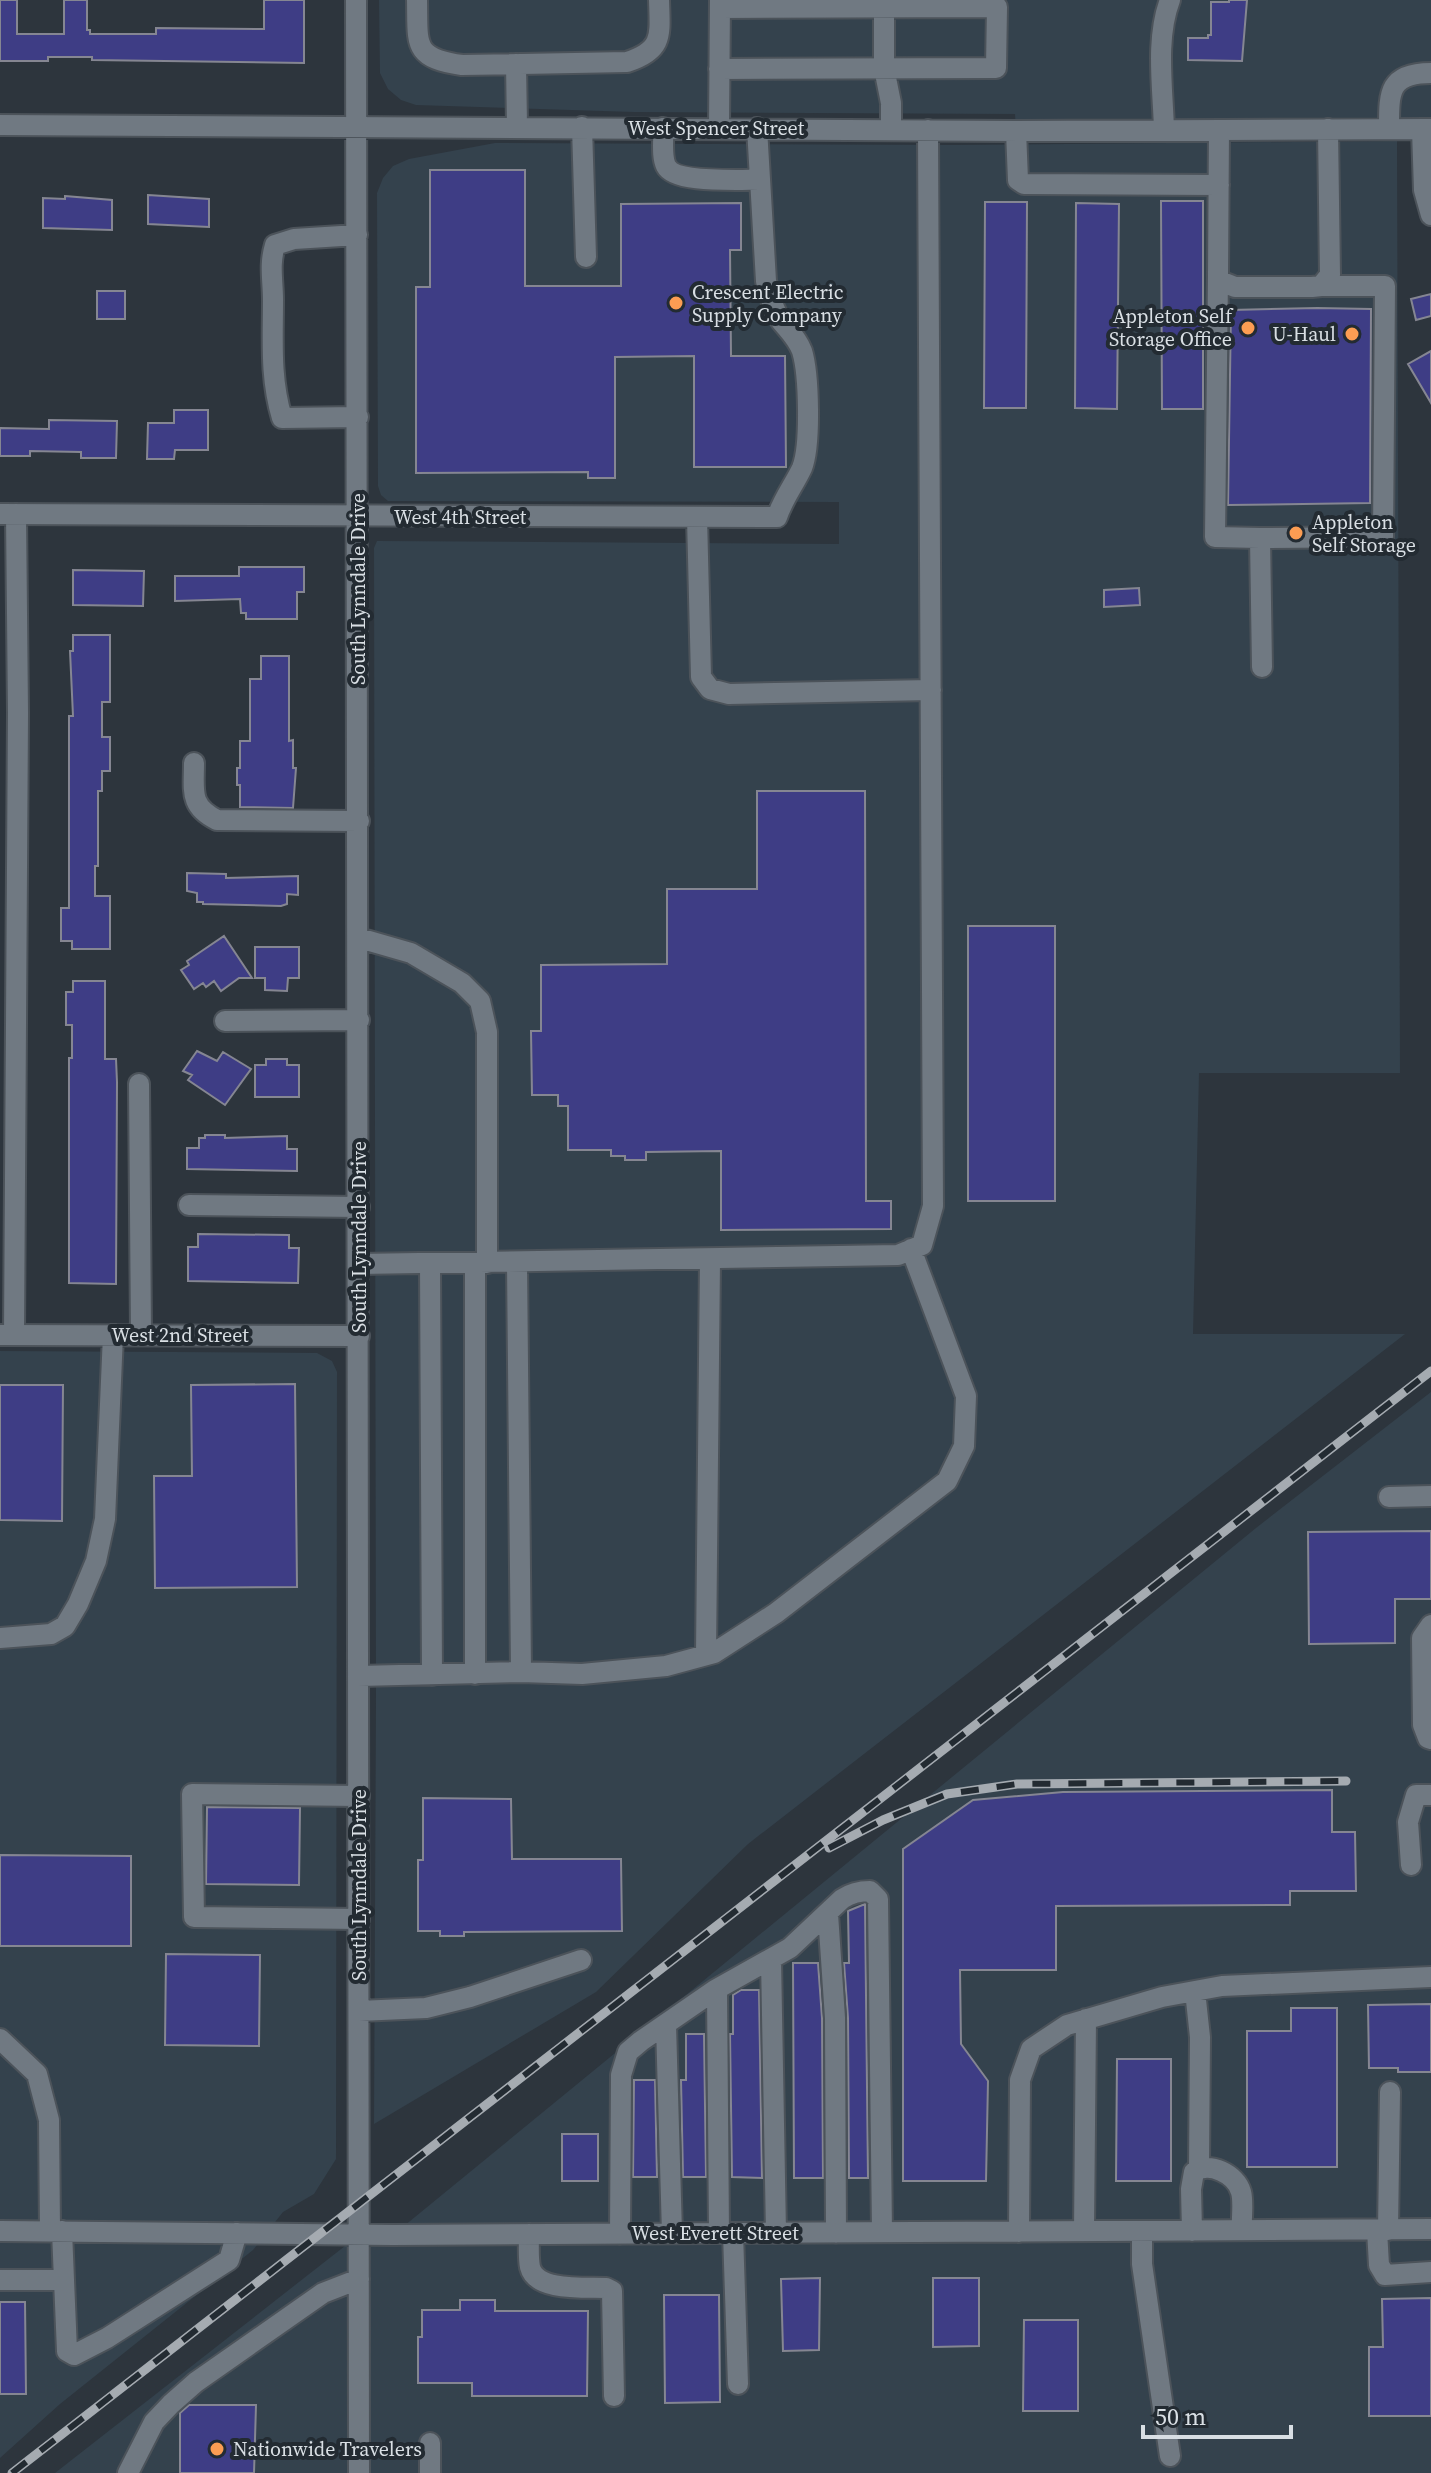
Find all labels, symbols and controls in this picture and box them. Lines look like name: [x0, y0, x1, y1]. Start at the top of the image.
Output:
street label: West Spencer Street: [628, 114, 805, 142]
place label: Crescent Electric Supply Company: [692, 278, 844, 329]
marker: Crescent Electric Supply Company: [667, 294, 685, 312]
place label: Appleton Self Storage Office: [1109, 302, 1234, 353]
marker: Appleton Self Storage Office: [1239, 319, 1257, 337]
place label: U-Haul: [1272, 320, 1336, 348]
marker: U-Haul: [1343, 325, 1361, 343]
street label: South Lynndale Drive: [344, 493, 372, 685]
street label: West 4th Street: [394, 503, 527, 531]
place label: Appleton Self Storage: [1312, 508, 1416, 559]
marker: Appleton Self Storage: [1287, 524, 1305, 542]
street label: South Lynndale Drive: [345, 1141, 373, 1333]
street label: West 2nd Street: [111, 1321, 249, 1349]
street label: South Lynndale Drive: [345, 1789, 373, 1981]
street label: West Everett Street: [631, 2219, 799, 2247]
scale bar: [1143, 2389, 1291, 2439]
text: 50 m: [1155, 2400, 1206, 2433]
place label: Nationwide Travelers: [233, 2435, 422, 2463]
marker: Nationwide Travelers: [208, 2440, 226, 2458]

